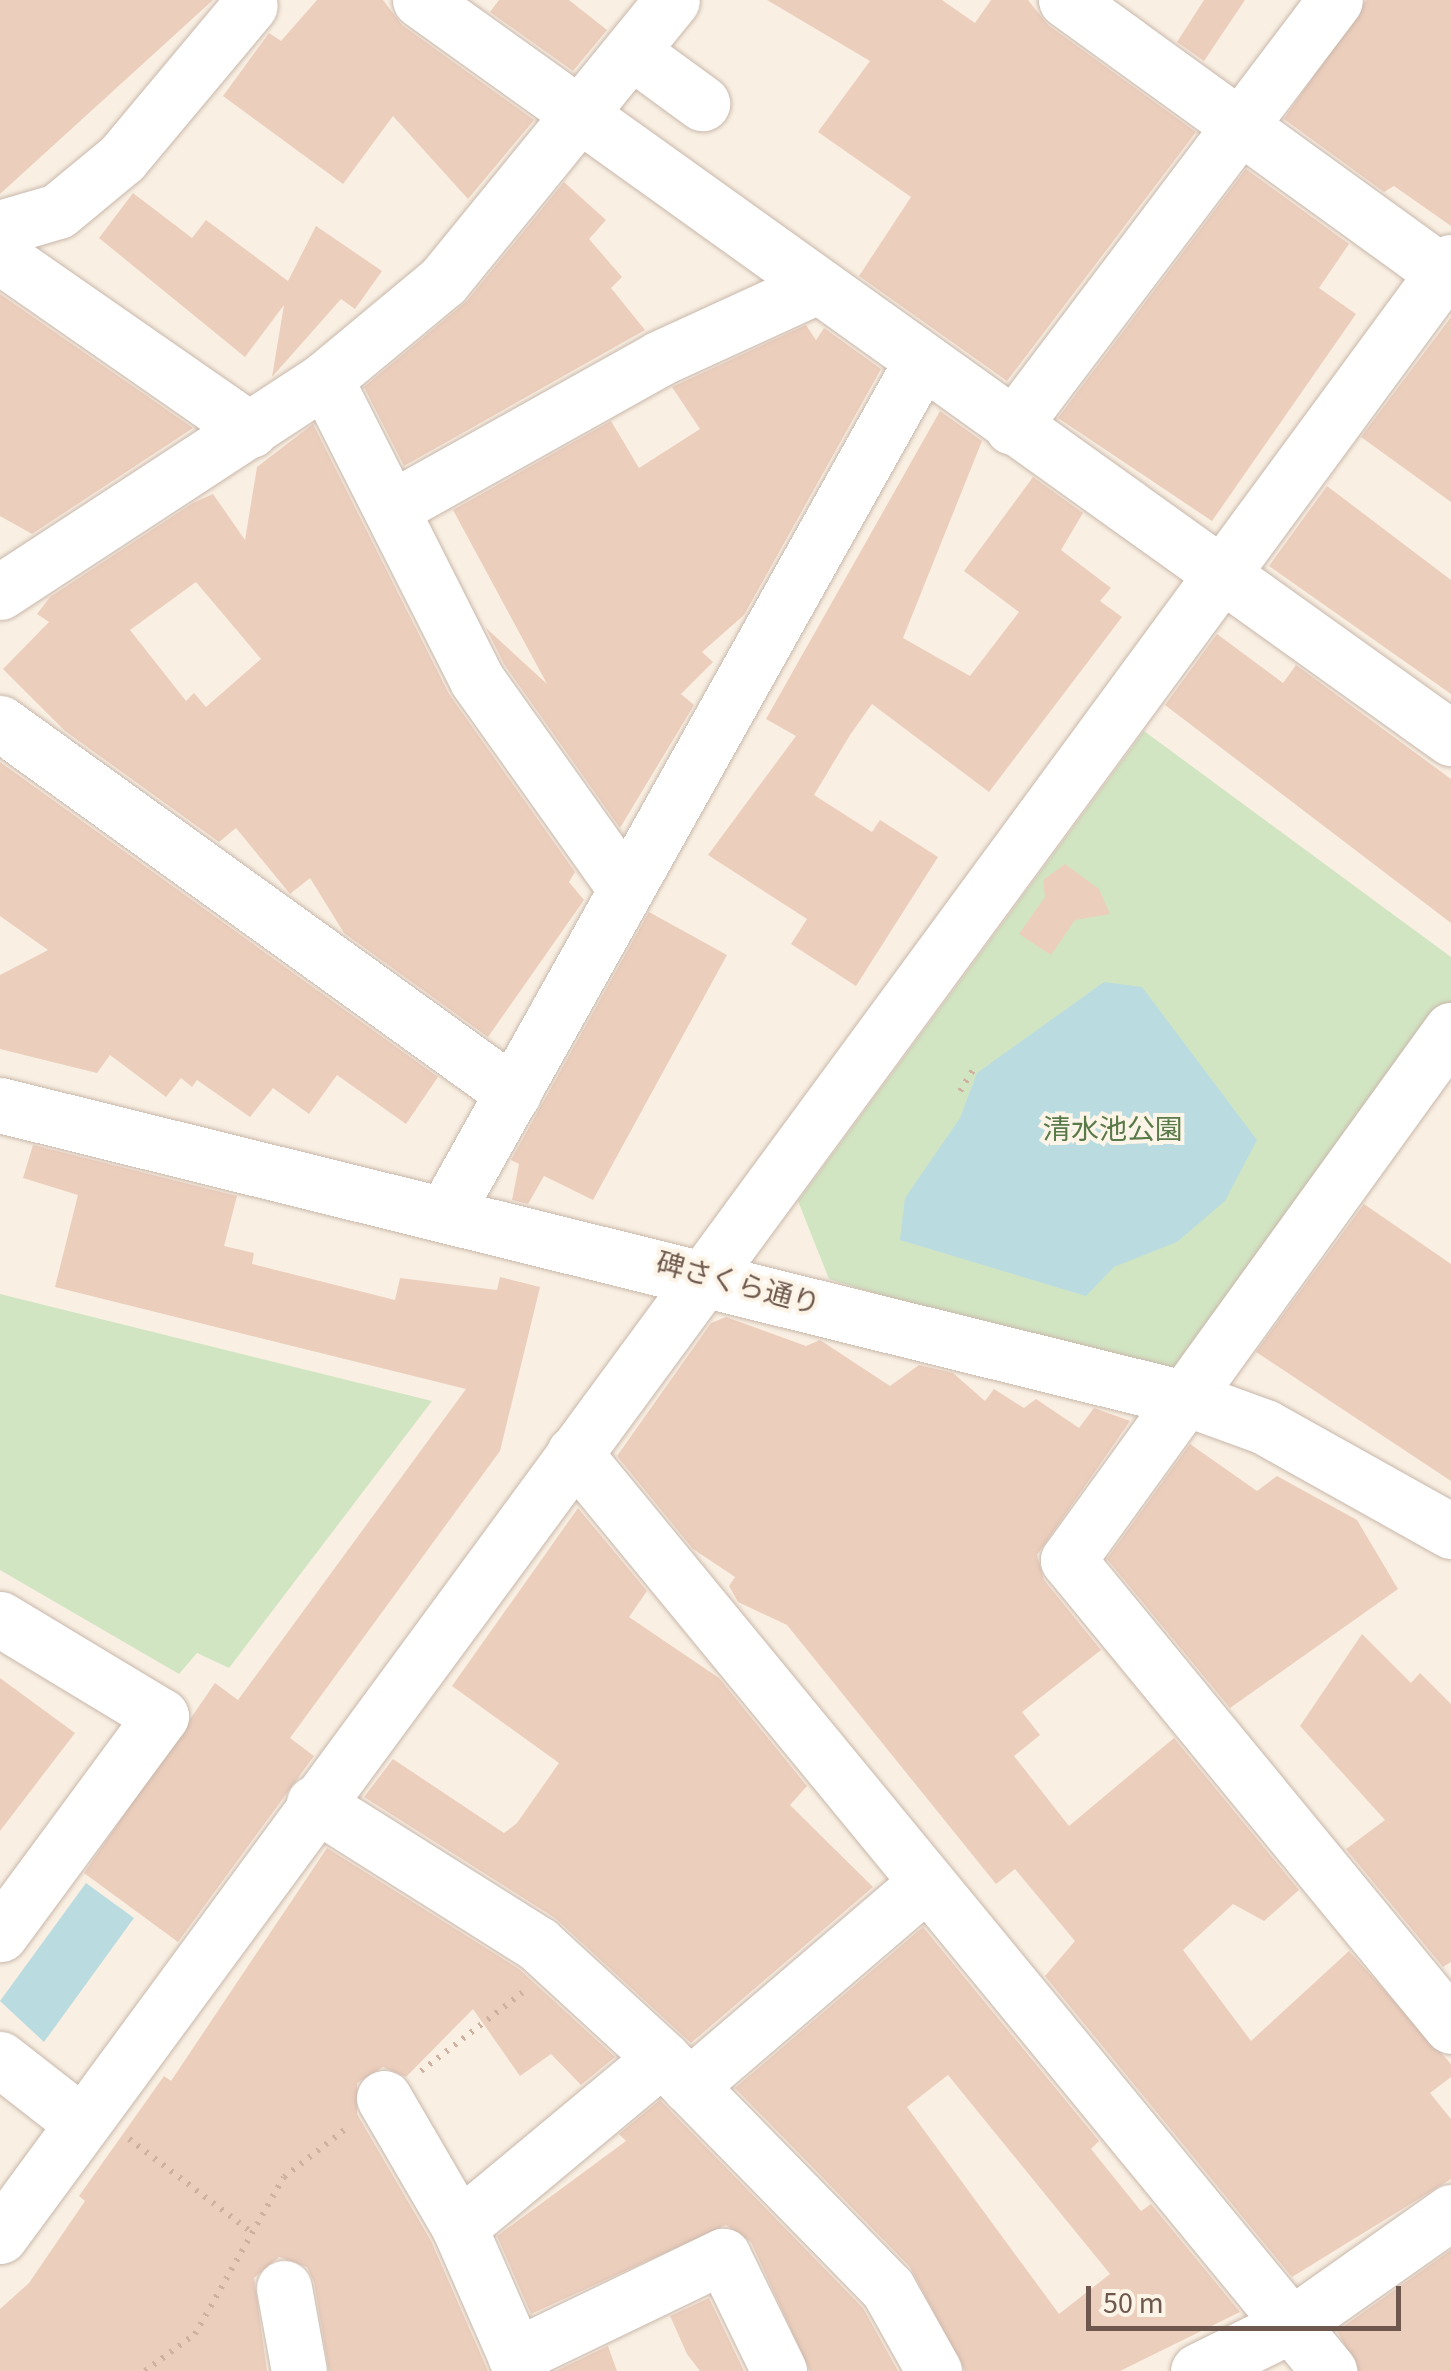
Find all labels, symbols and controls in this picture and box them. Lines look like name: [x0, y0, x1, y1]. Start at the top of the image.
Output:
park label: 清水池公園: [1043, 1113, 1183, 1147]
street label: 碑さくら通り: [653, 1246, 823, 1322]
scale bar: [1091, 2266, 1406, 2328]
text: 50 m: [1103, 2282, 1164, 2325]

